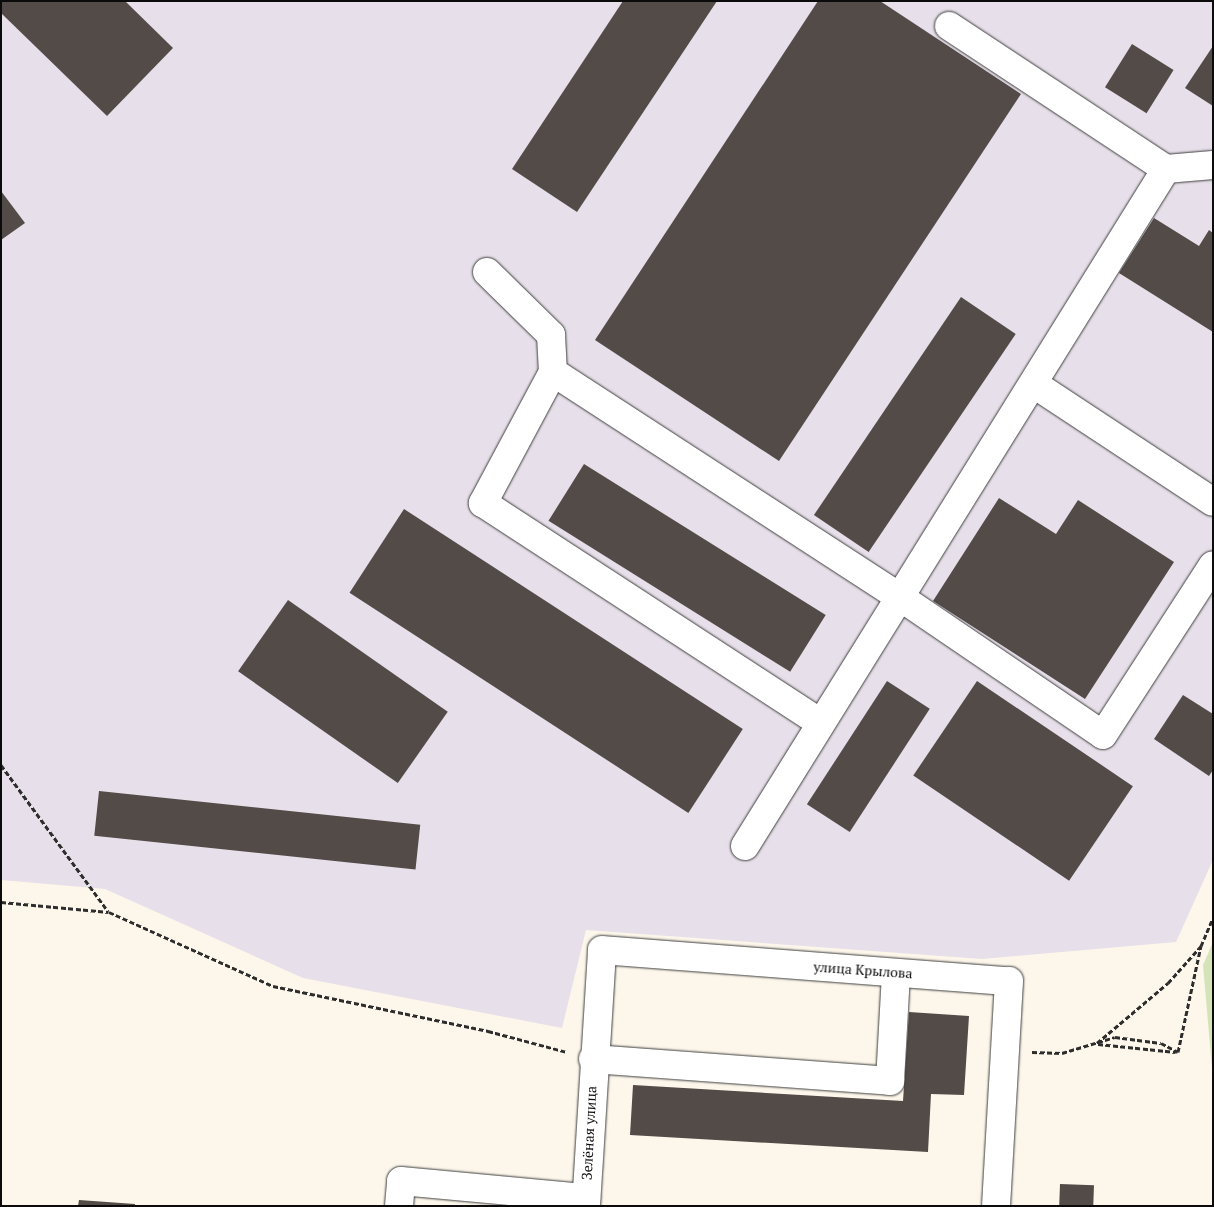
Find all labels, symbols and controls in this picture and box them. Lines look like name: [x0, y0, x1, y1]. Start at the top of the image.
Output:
street label: улица Крылова: [813, 958, 913, 982]
street label: Зелёная улица: [578, 1086, 600, 1180]

